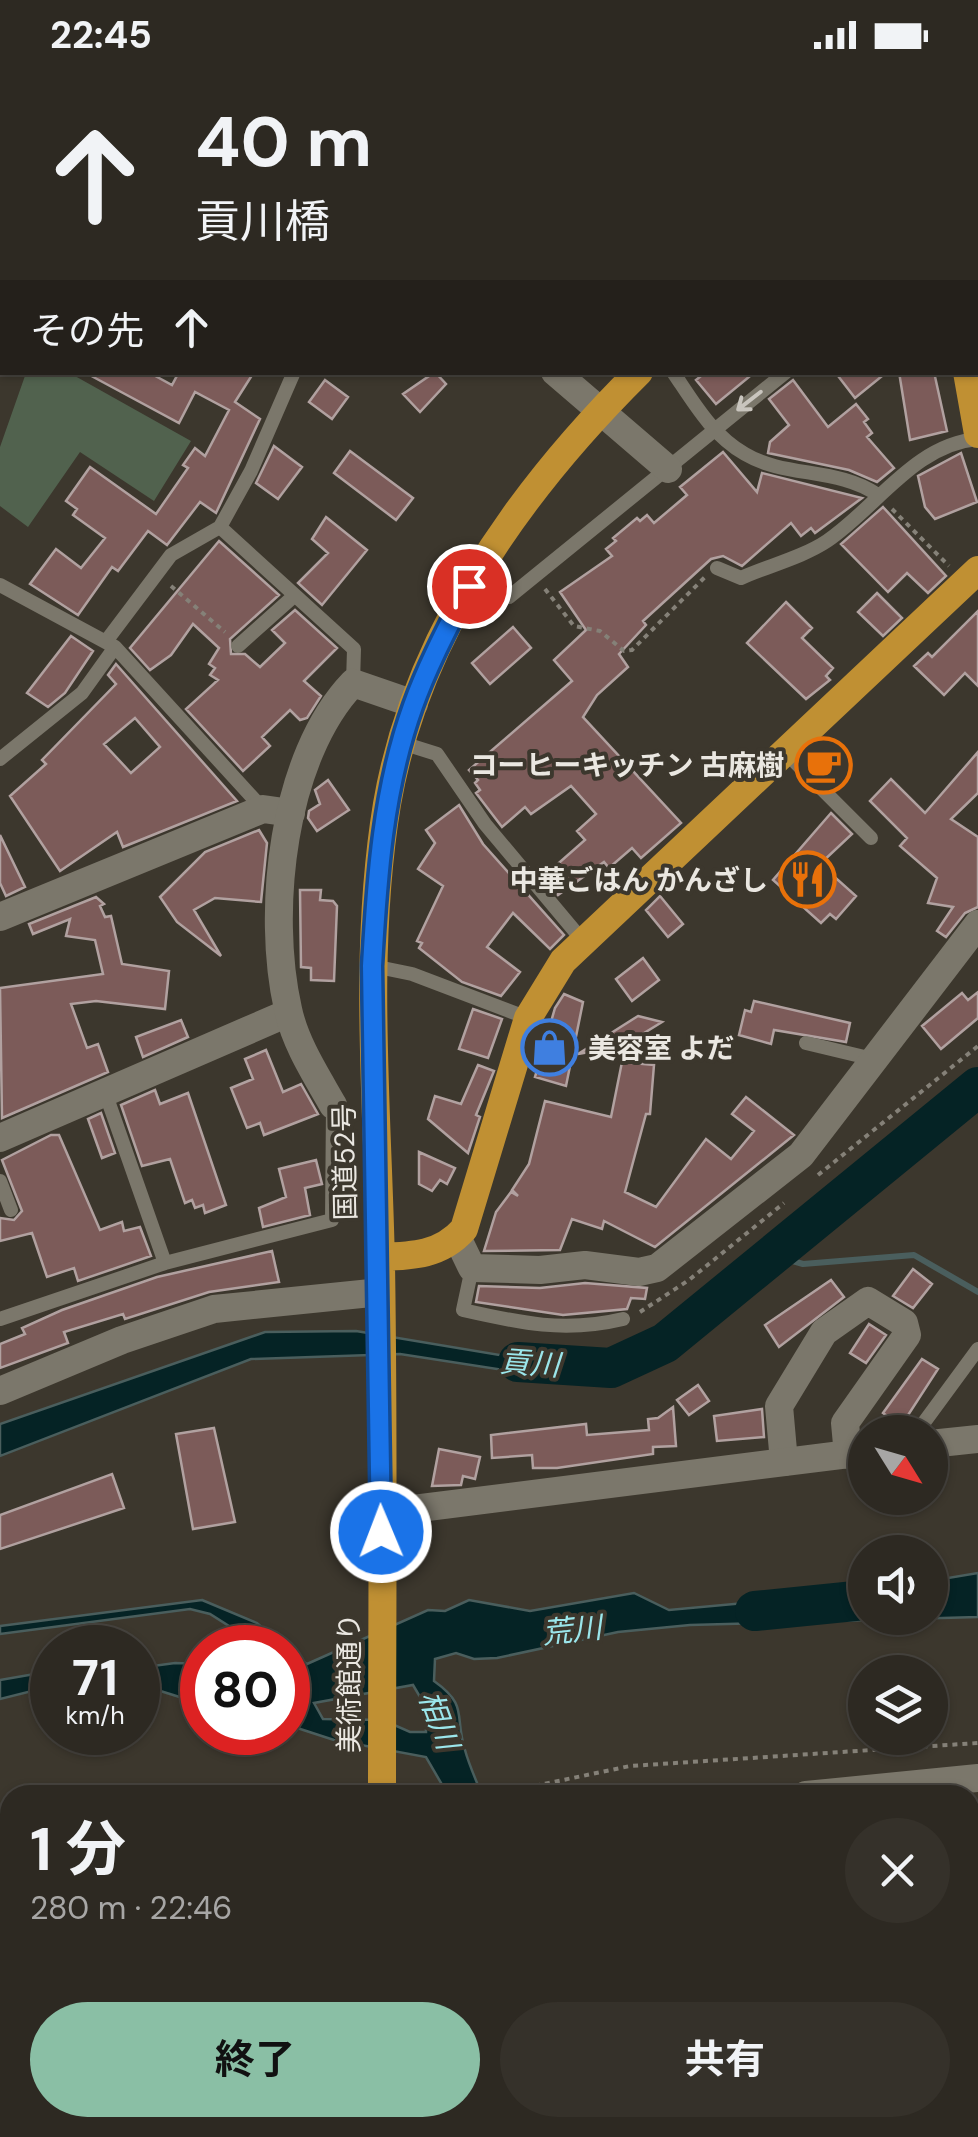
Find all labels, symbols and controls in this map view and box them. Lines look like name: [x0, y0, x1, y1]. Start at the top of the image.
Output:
text: 22:45: [50, 10, 152, 60]
text: 40 m: [195, 97, 372, 188]
icon: ahead: [30, 110, 160, 240]
text: 貢川橋: [195, 192, 330, 251]
icon: ahead: [164, 300, 219, 355]
text: その先: [30, 306, 144, 356]
one-way arrow: [737, 390, 763, 412]
pin: [427, 544, 512, 629]
icon: arrive: [442, 559, 497, 614]
cafe icon: コーヒーキッチン 古麻樹: [793, 735, 853, 795]
place label: コーヒーキッチン 古麻樹: [469, 747, 784, 784]
restaurant icon: 中華ごはん かんざし: [777, 850, 837, 910]
place label: 中華ごはん かんざし: [509, 862, 768, 899]
shop icon: 美容室 よだ: [519, 1018, 579, 1078]
place label: 美容室 よだ: [588, 1030, 735, 1067]
street label: 国道52号: [325, 1103, 365, 1221]
water label: 貢川: [499, 1341, 564, 1385]
north arrow: [848, 1415, 948, 1515]
map controls: [848, 1415, 948, 1755]
position arrow: [329, 1480, 433, 1584]
button: sound: [848, 1535, 948, 1635]
water label: 荒川: [540, 1607, 607, 1653]
street label: 美術館通り: [331, 1613, 368, 1753]
speed limit sign: 80: [180, 1625, 310, 1755]
text: 71: [72, 1645, 118, 1711]
button: layers: [848, 1655, 948, 1755]
water label: 相川: [410, 1685, 469, 1758]
text: km/h: [65, 1699, 125, 1732]
text: 1 分: [30, 1810, 126, 1889]
button: close: [845, 1818, 950, 1923]
text: 280 m · 22:46: [30, 1887, 232, 1929]
button: 終了: [30, 2002, 480, 2117]
button: 共有: [500, 2002, 950, 2117]

